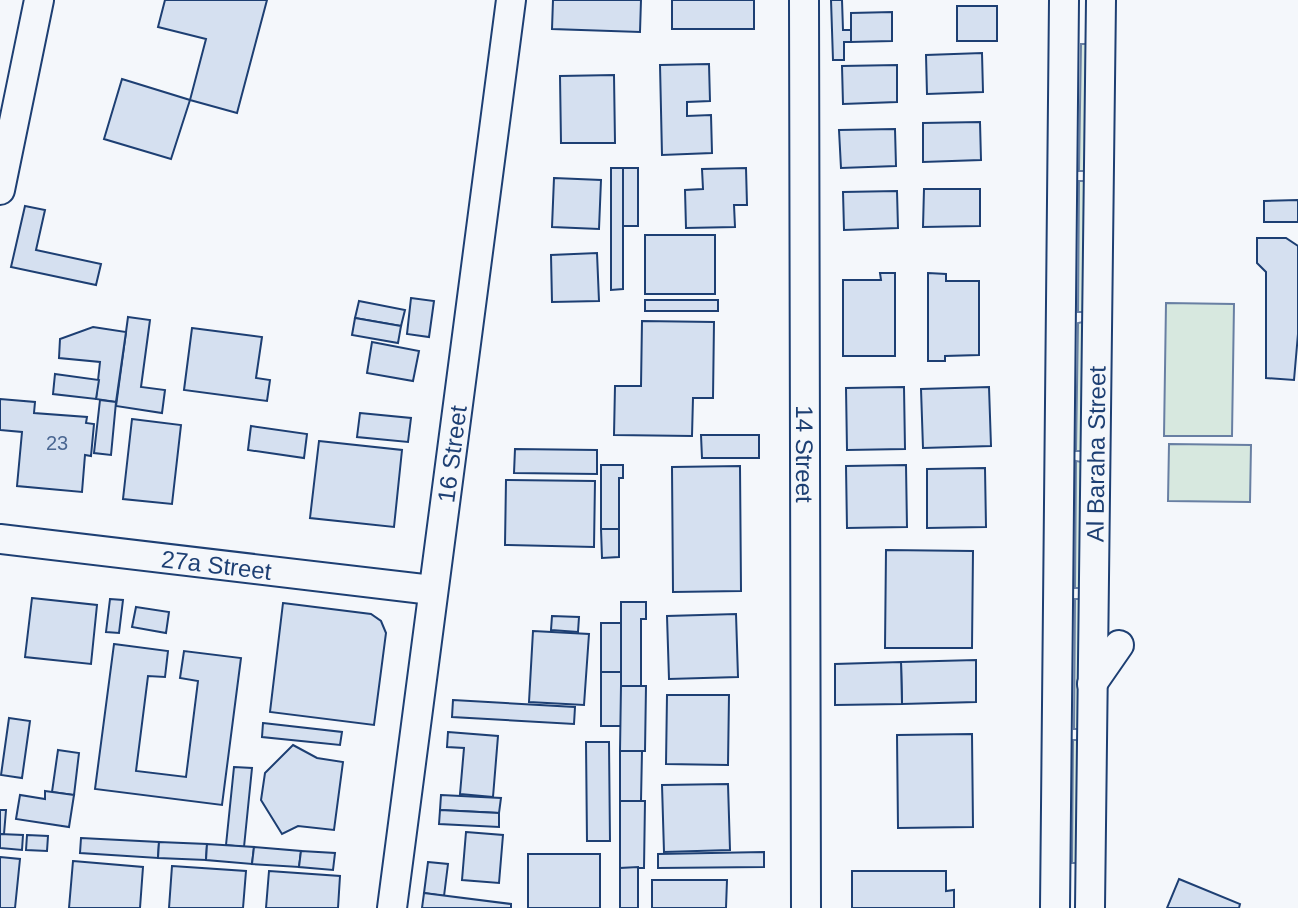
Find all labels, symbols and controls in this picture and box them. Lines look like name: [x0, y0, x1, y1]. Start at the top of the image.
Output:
street label: Al Baraha Street: [1081, 365, 1110, 542]
street label: 16 Street: [432, 403, 471, 504]
street label: 14 Street: [791, 405, 819, 503]
house number: 23: [46, 432, 68, 454]
street label: 27a Street: [160, 545, 273, 585]

